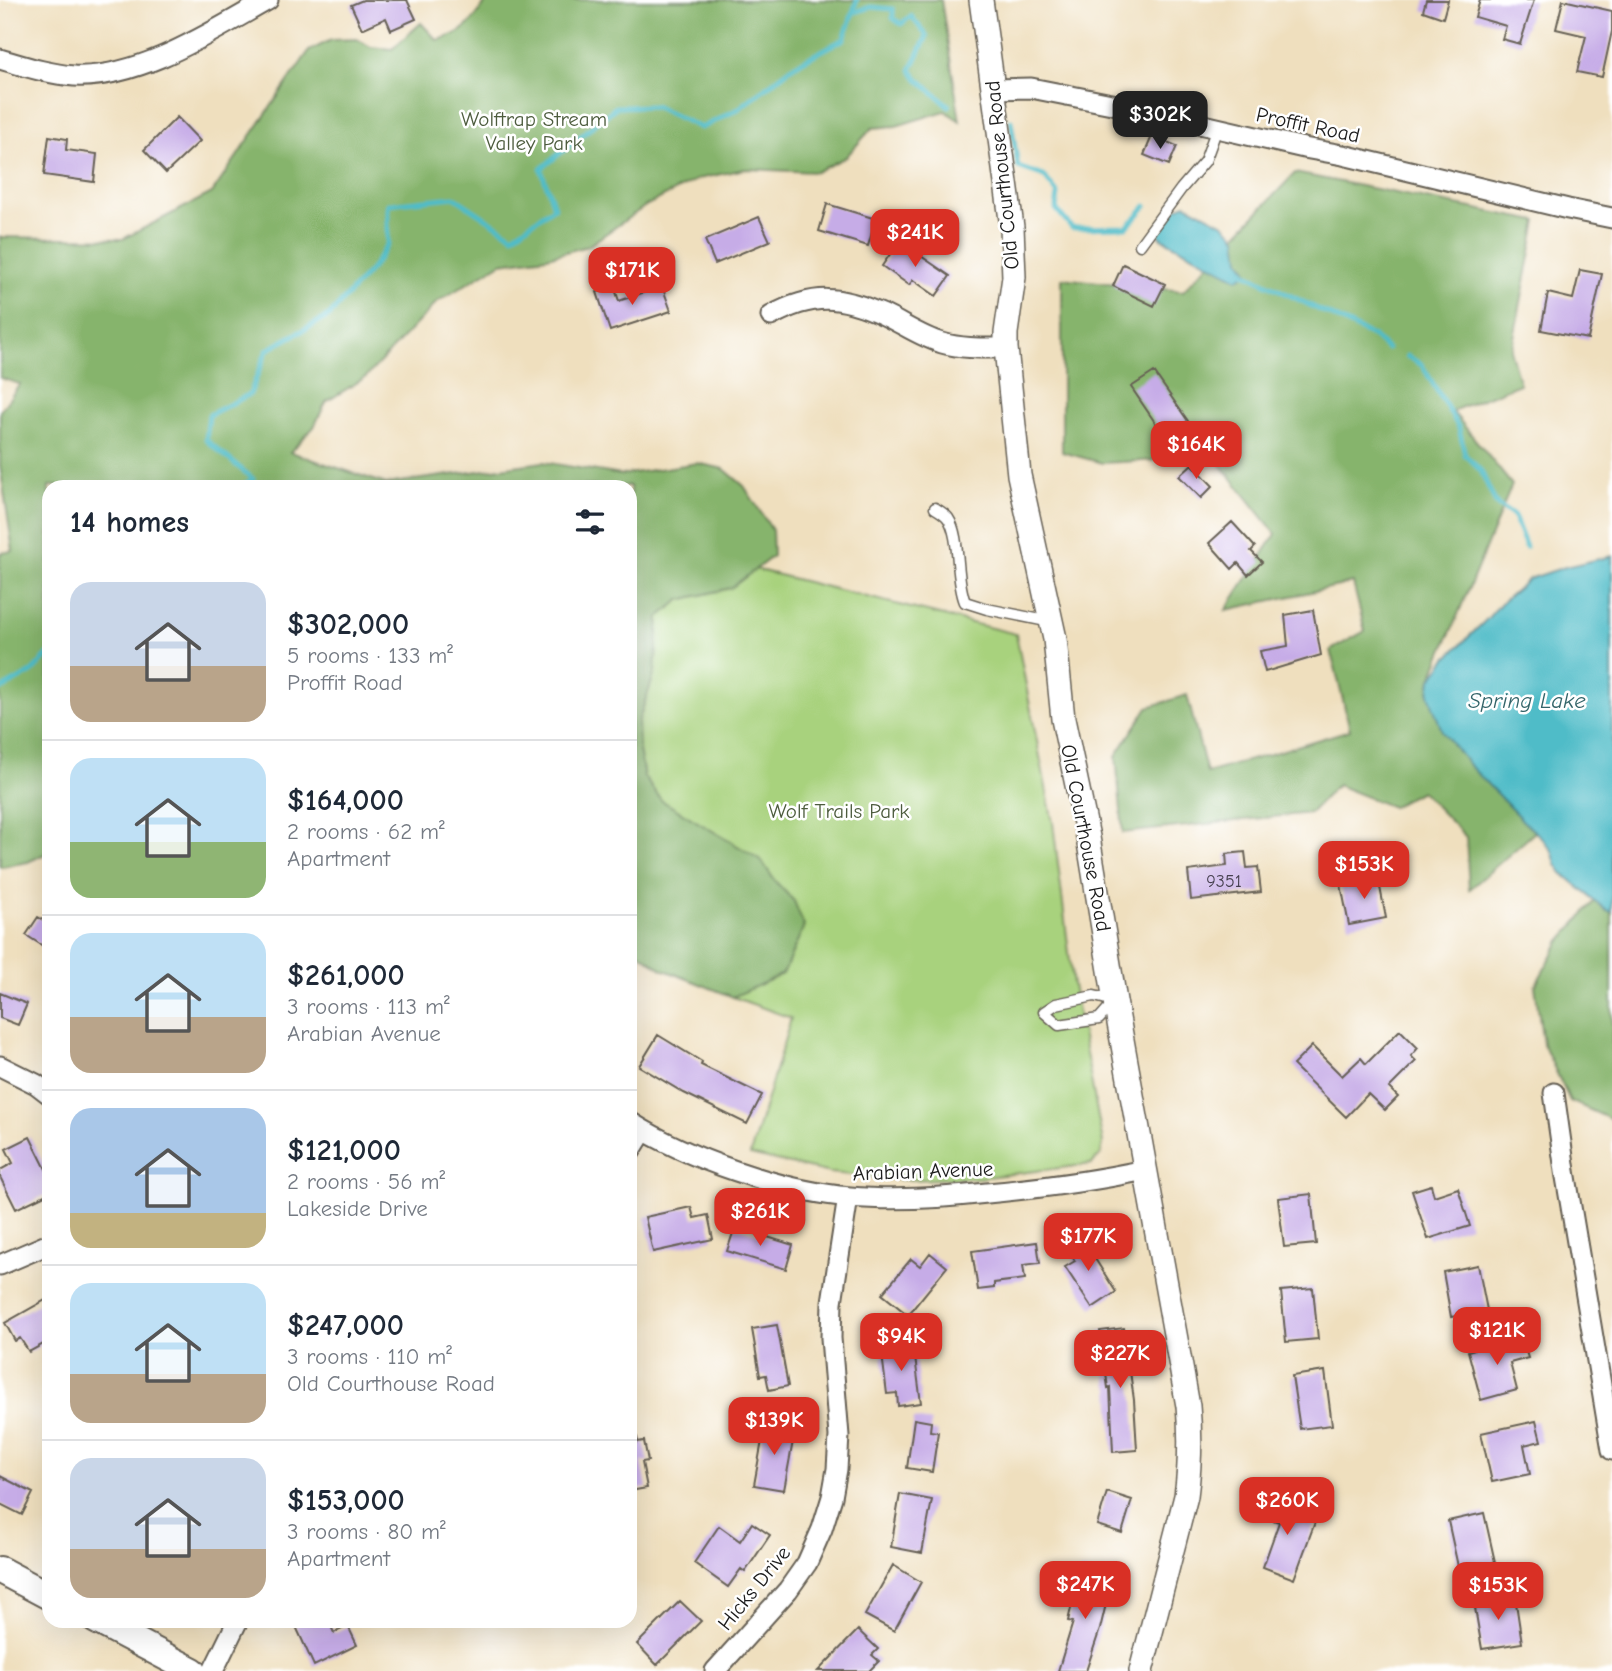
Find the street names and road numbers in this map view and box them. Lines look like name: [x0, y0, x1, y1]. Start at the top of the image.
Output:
street label: Old Courthouse Road: [980, 79, 1024, 271]
street label: Proffit Road: [1254, 102, 1362, 148]
street label: Old Courthouse Road: [1056, 742, 1116, 934]
street label: Arabian Avenue: [852, 1157, 994, 1185]
street label: Hicks Drive: [713, 1541, 795, 1635]

